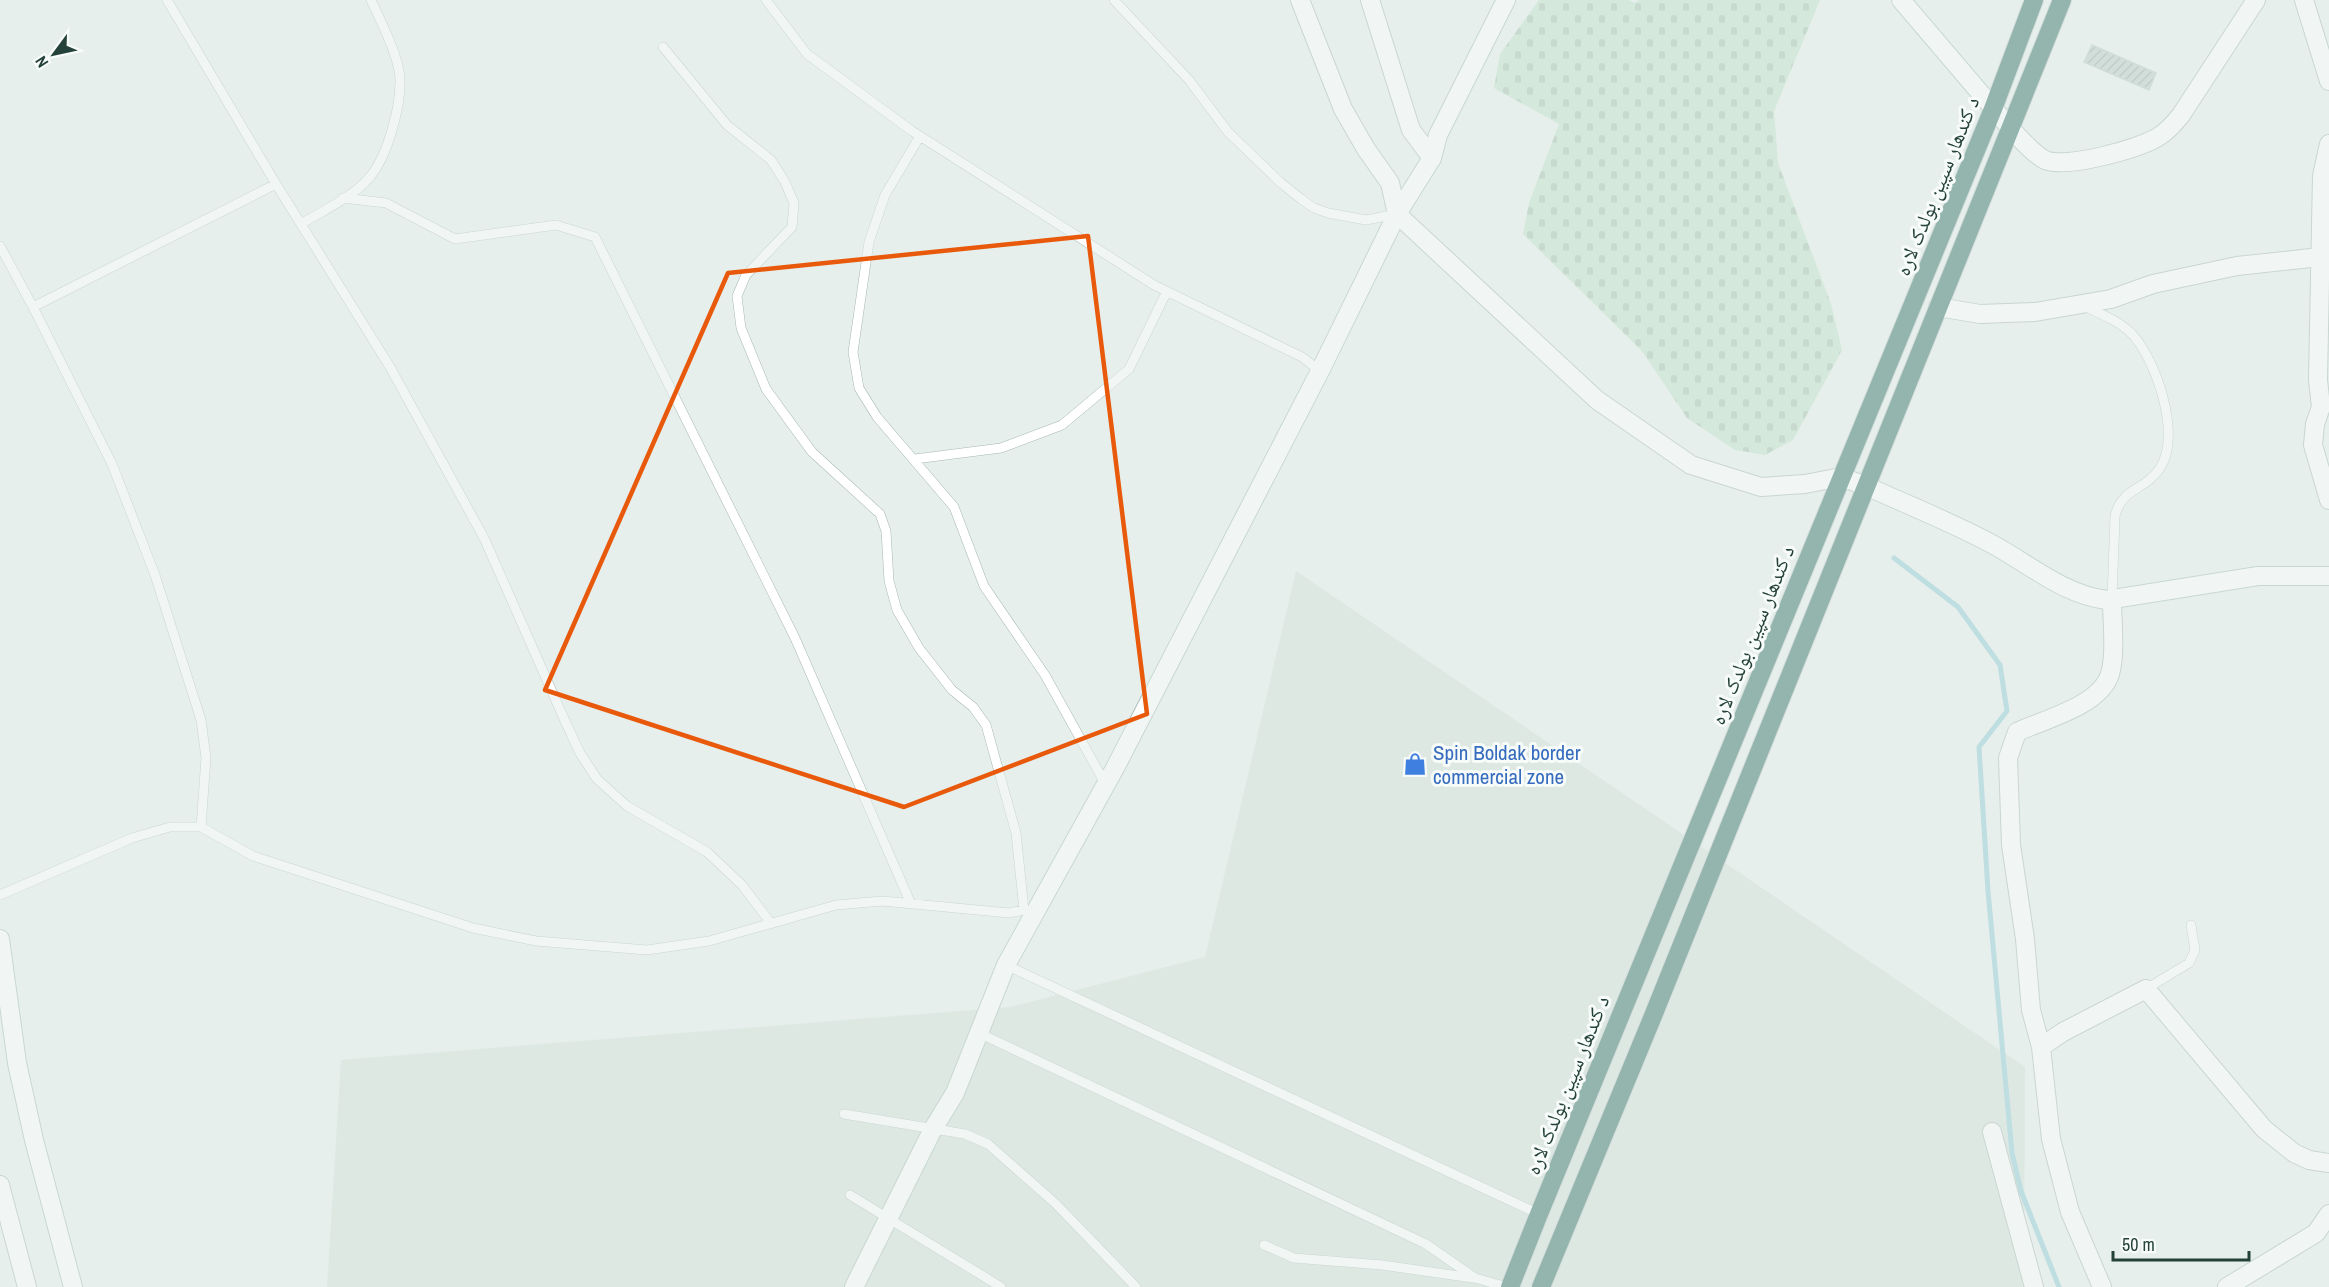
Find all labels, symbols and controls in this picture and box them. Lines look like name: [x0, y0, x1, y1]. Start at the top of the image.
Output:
north arrow: [24, 24, 84, 84]
text: N: [30, 52, 53, 72]
street label: د کندهار سپین بولدک لاره: [1888, 92, 1986, 280]
street label: د کندهار سپین بولدک لاره: [1703, 541, 1801, 729]
place label: Spin Boldak border commercial zone: [1433, 738, 1581, 791]
shop icon: Spin Boldak border commercial zone: [1402, 751, 1428, 777]
street label: د کندهار سپین بولدک لاره: [1518, 991, 1616, 1179]
scale bar: [2113, 1224, 2250, 1262]
text: 50 m: [2122, 1232, 2155, 1257]

